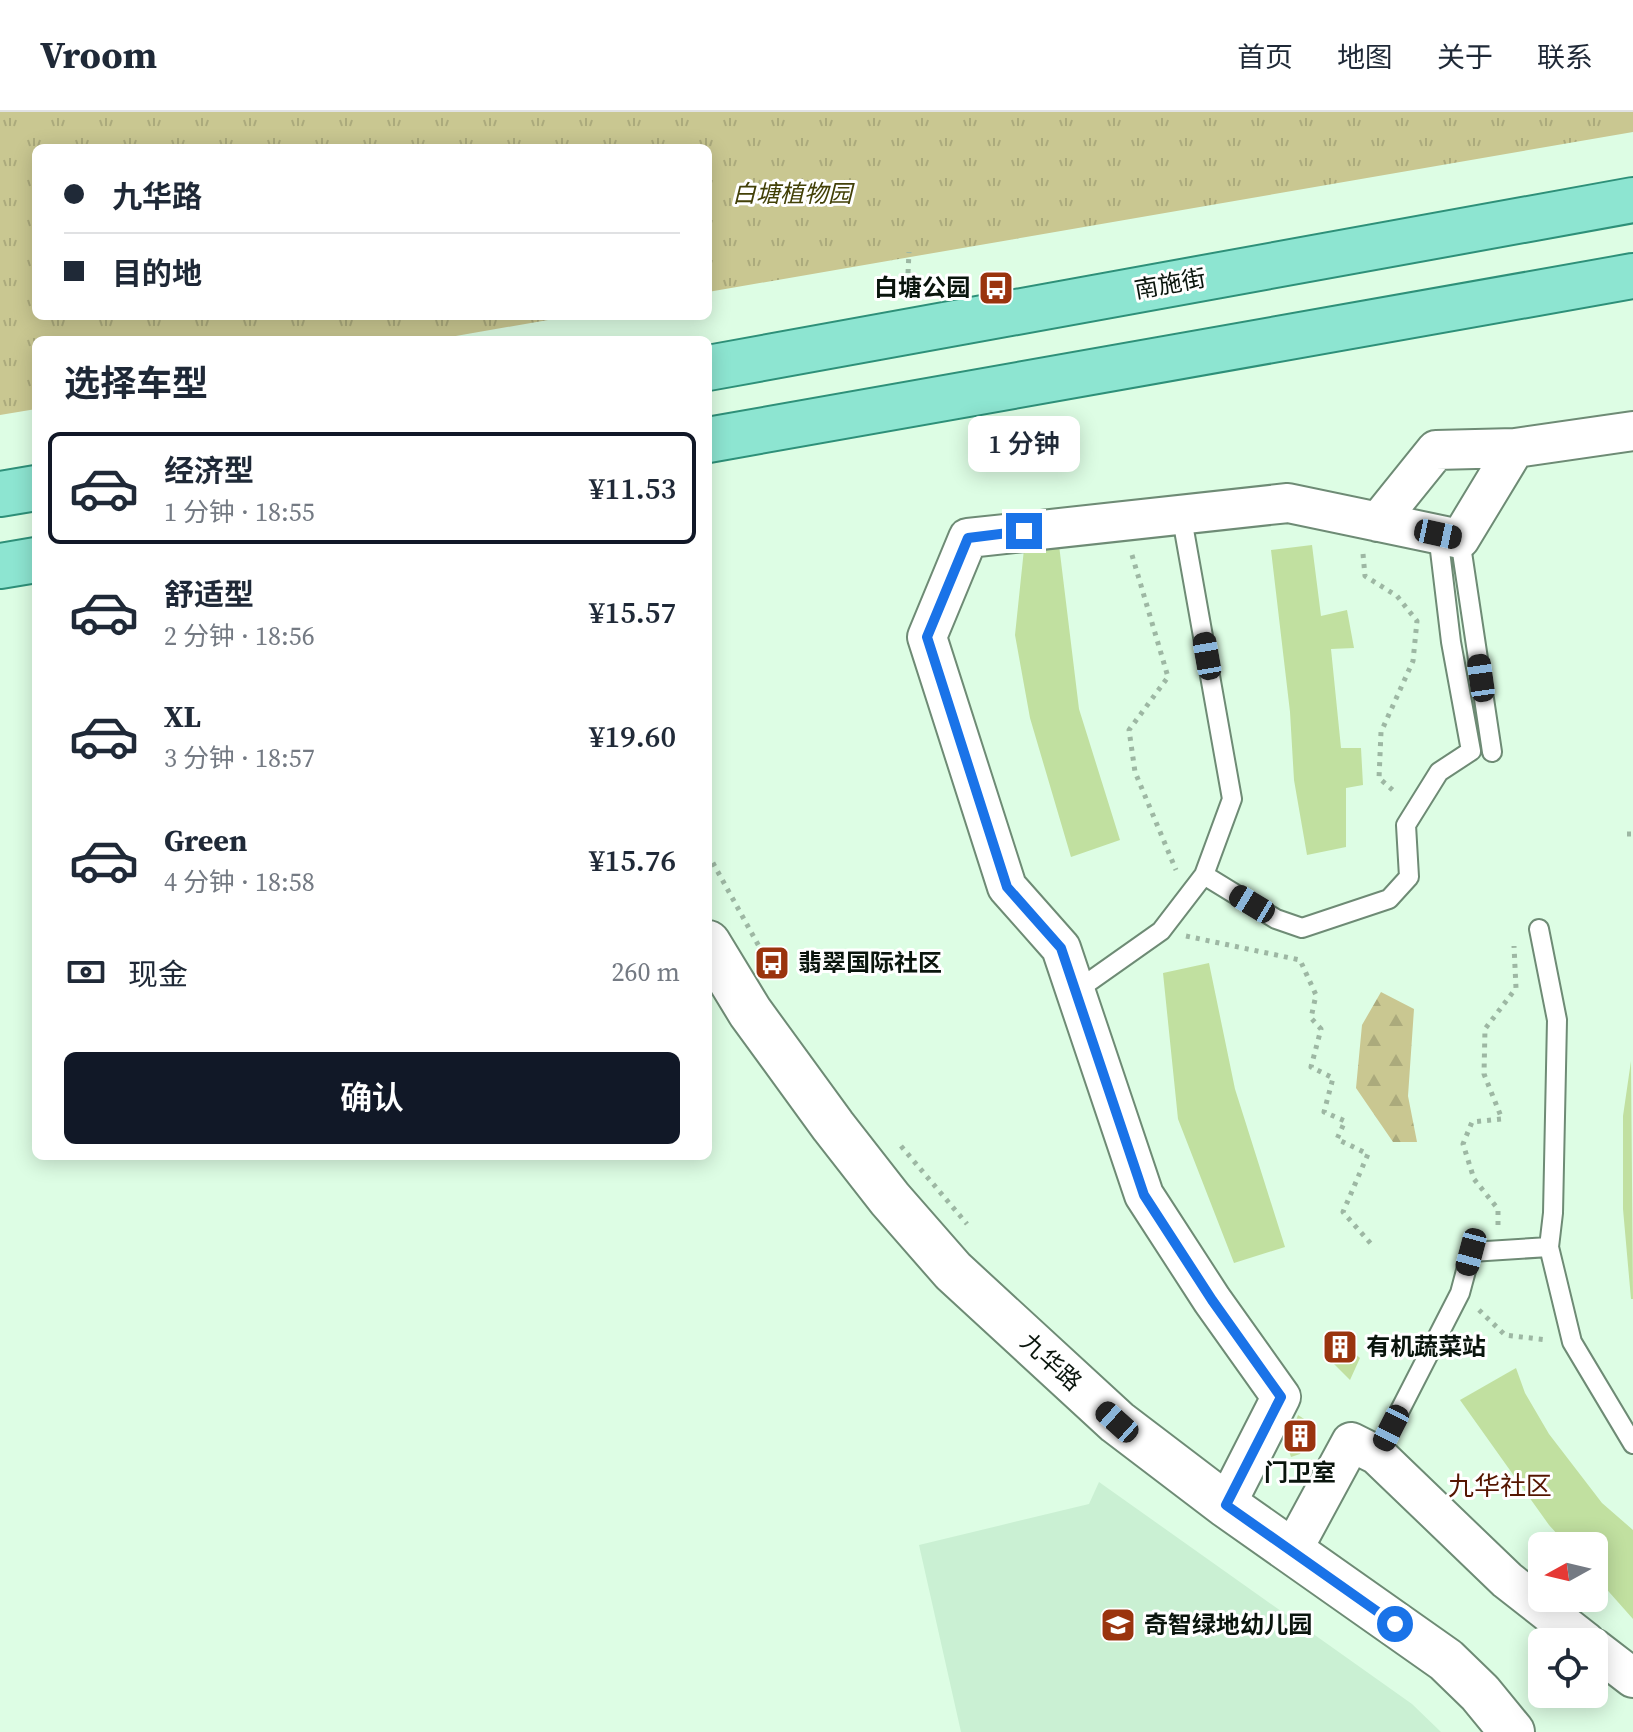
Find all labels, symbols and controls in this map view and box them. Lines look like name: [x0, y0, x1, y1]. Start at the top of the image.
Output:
text: Vroom: [40, 29, 157, 81]
text: 首页: [1237, 38, 1293, 76]
text: 地图: [1337, 38, 1393, 76]
text: 关于: [1437, 38, 1493, 76]
text: 联系: [1537, 38, 1593, 76]
text: 九华路: [112, 176, 202, 217]
park label: 白塘植物园: [732, 177, 855, 210]
text: 目的地: [112, 253, 202, 294]
street label: 南施街: [1132, 261, 1208, 306]
bus stop icon: 白塘公园: [977, 269, 1015, 307]
place label: 白塘公园: [874, 271, 970, 304]
text: 选择车型: [64, 359, 208, 408]
callout: 1 分钟: [968, 415, 1080, 471]
text: 1 分钟: [988, 426, 1060, 462]
text: 经济型: [164, 450, 254, 491]
icon: car: [68, 452, 140, 524]
text: ¥11.53: [589, 468, 676, 509]
text: 1 分钟 · 18:55: [164, 494, 315, 530]
route end: [1006, 513, 1042, 549]
car: [1412, 517, 1464, 551]
text: 舒适型: [164, 574, 254, 615]
icon: car: [68, 576, 140, 648]
text: ¥15.57: [589, 592, 676, 633]
text: 2 分钟 · 18:56: [164, 618, 315, 654]
car: [1191, 630, 1223, 682]
car: [1466, 653, 1496, 703]
text: XL: [164, 696, 201, 737]
icon: car: [68, 700, 140, 772]
text: ¥19.60: [589, 716, 676, 757]
text: 3 分钟 · 18:57: [164, 740, 315, 776]
text: Green: [164, 820, 247, 861]
icon: car: [68, 824, 140, 896]
text: ¥15.76: [589, 840, 676, 881]
text: 4 分钟 · 18:58: [164, 864, 315, 900]
car: [1225, 881, 1279, 927]
bus stop icon: 翡翠国际社区: [753, 944, 791, 982]
place label: 翡翠国际社区: [798, 946, 942, 979]
icon: cash: [64, 950, 108, 994]
text: 现金: [128, 954, 188, 995]
text: 260 m: [612, 954, 680, 990]
button: 确认: [64, 1052, 680, 1144]
car: [1453, 1226, 1489, 1278]
street label: 九华路: [1014, 1325, 1089, 1398]
building icon: 有机蔬菜站: [1321, 1328, 1359, 1366]
place label: 有机蔬菜站: [1366, 1330, 1486, 1363]
car: [1091, 1397, 1143, 1447]
car: [1369, 1401, 1413, 1455]
building icon: 门卫室: [1281, 1417, 1319, 1455]
place label: 门卫室: [1264, 1456, 1336, 1489]
district label: 九华社区: [1448, 1468, 1552, 1504]
north arrow: [1528, 1532, 1608, 1612]
map controls: [1528, 1532, 1608, 1708]
school or university icon: 奇智绿地幼儿园: [1099, 1606, 1137, 1644]
route start: [1377, 1606, 1413, 1642]
place label: 奇智绿地幼儿园: [1144, 1608, 1312, 1641]
button: locate: [1528, 1628, 1608, 1708]

